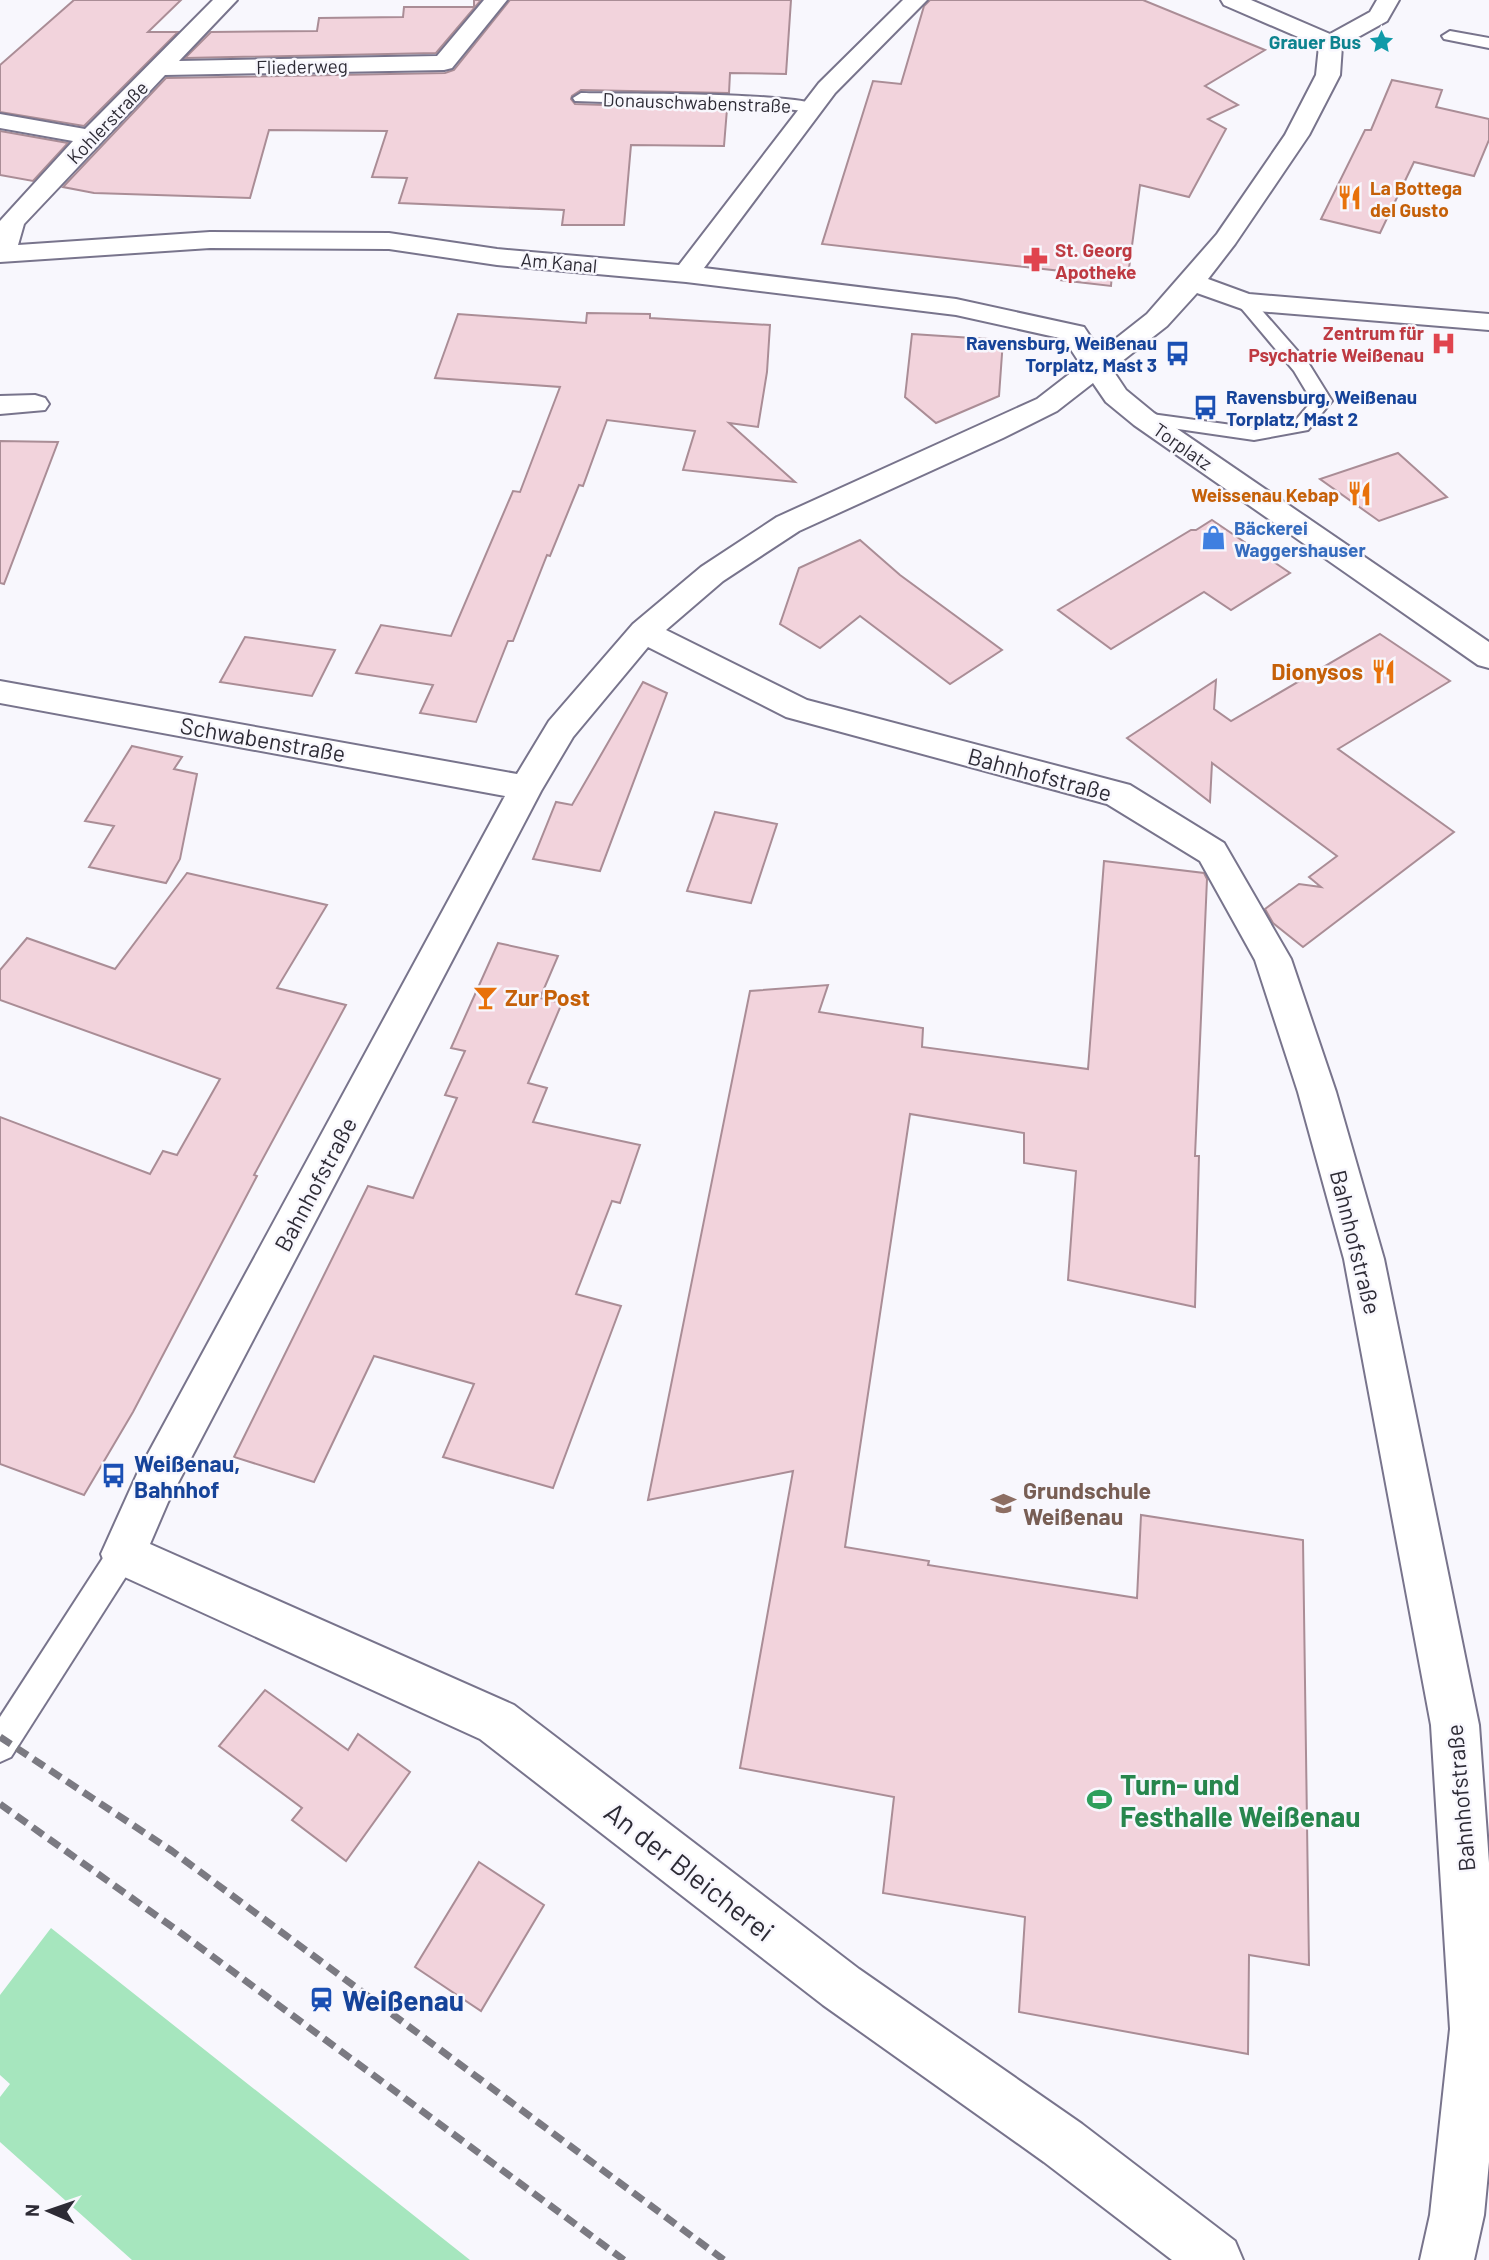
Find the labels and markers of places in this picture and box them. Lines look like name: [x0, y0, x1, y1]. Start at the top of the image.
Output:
place icon: Grauer Bus: [1367, 27, 1395, 55]
place label: Grauer Bus: [1269, 30, 1361, 53]
place label: La Bottega del Gusto: [1370, 176, 1462, 221]
restaurant icon: La Bottega del Gusto: [1336, 184, 1364, 212]
place label: St. Georg Apotheke: [1055, 238, 1136, 283]
pharmacy icon: St. Georg Apotheke: [1021, 246, 1049, 274]
place label: Zentrum für Psychatrie Weißenau: [1249, 321, 1425, 366]
hospital icon: Zentrum für Psychatrie Weißenau: [1430, 329, 1458, 357]
place label: Ravensburg, Weißenau Torplatz, Mast 3: [966, 331, 1157, 376]
bus stop icon: Ravensburg, Weißenau Torplatz, Mast 3: [1163, 339, 1191, 367]
place label: Ravensburg, Weißenau Torplatz, Mast 2: [1226, 385, 1417, 430]
bus stop icon: Ravensburg, Weißenau Torplatz, Mast 2: [1192, 393, 1220, 421]
restaurant icon: Weissenau Kebap: [1345, 480, 1373, 508]
place label: Weissenau Kebap: [1191, 483, 1339, 506]
place label: Bäckerei Waggershauser: [1234, 516, 1366, 561]
shop icon: Bäckerei Waggershauser: [1200, 524, 1228, 552]
place label: Dionysos: [1271, 657, 1363, 685]
restaurant icon: Dionysos: [1369, 657, 1397, 685]
bar icon: Zur Post: [471, 983, 499, 1011]
place label: Zur Post: [505, 983, 590, 1011]
place label: Weißenau, Bahnhof: [134, 1449, 240, 1503]
bus stop icon: Weißenau, Bahnhof: [100, 1462, 128, 1490]
place label: Grundschule Weißenau: [1023, 1476, 1151, 1530]
school or university icon: Grundschule Weißenau: [989, 1489, 1017, 1517]
place label: Turn- und Festhalle Weißenau: [1120, 1767, 1360, 1833]
sports icon: Turn- und Festhalle Weißenau: [1086, 1786, 1114, 1814]
place label: Weißenau: [342, 1983, 464, 2017]
station icon: Weißenau: [308, 1986, 336, 2014]

